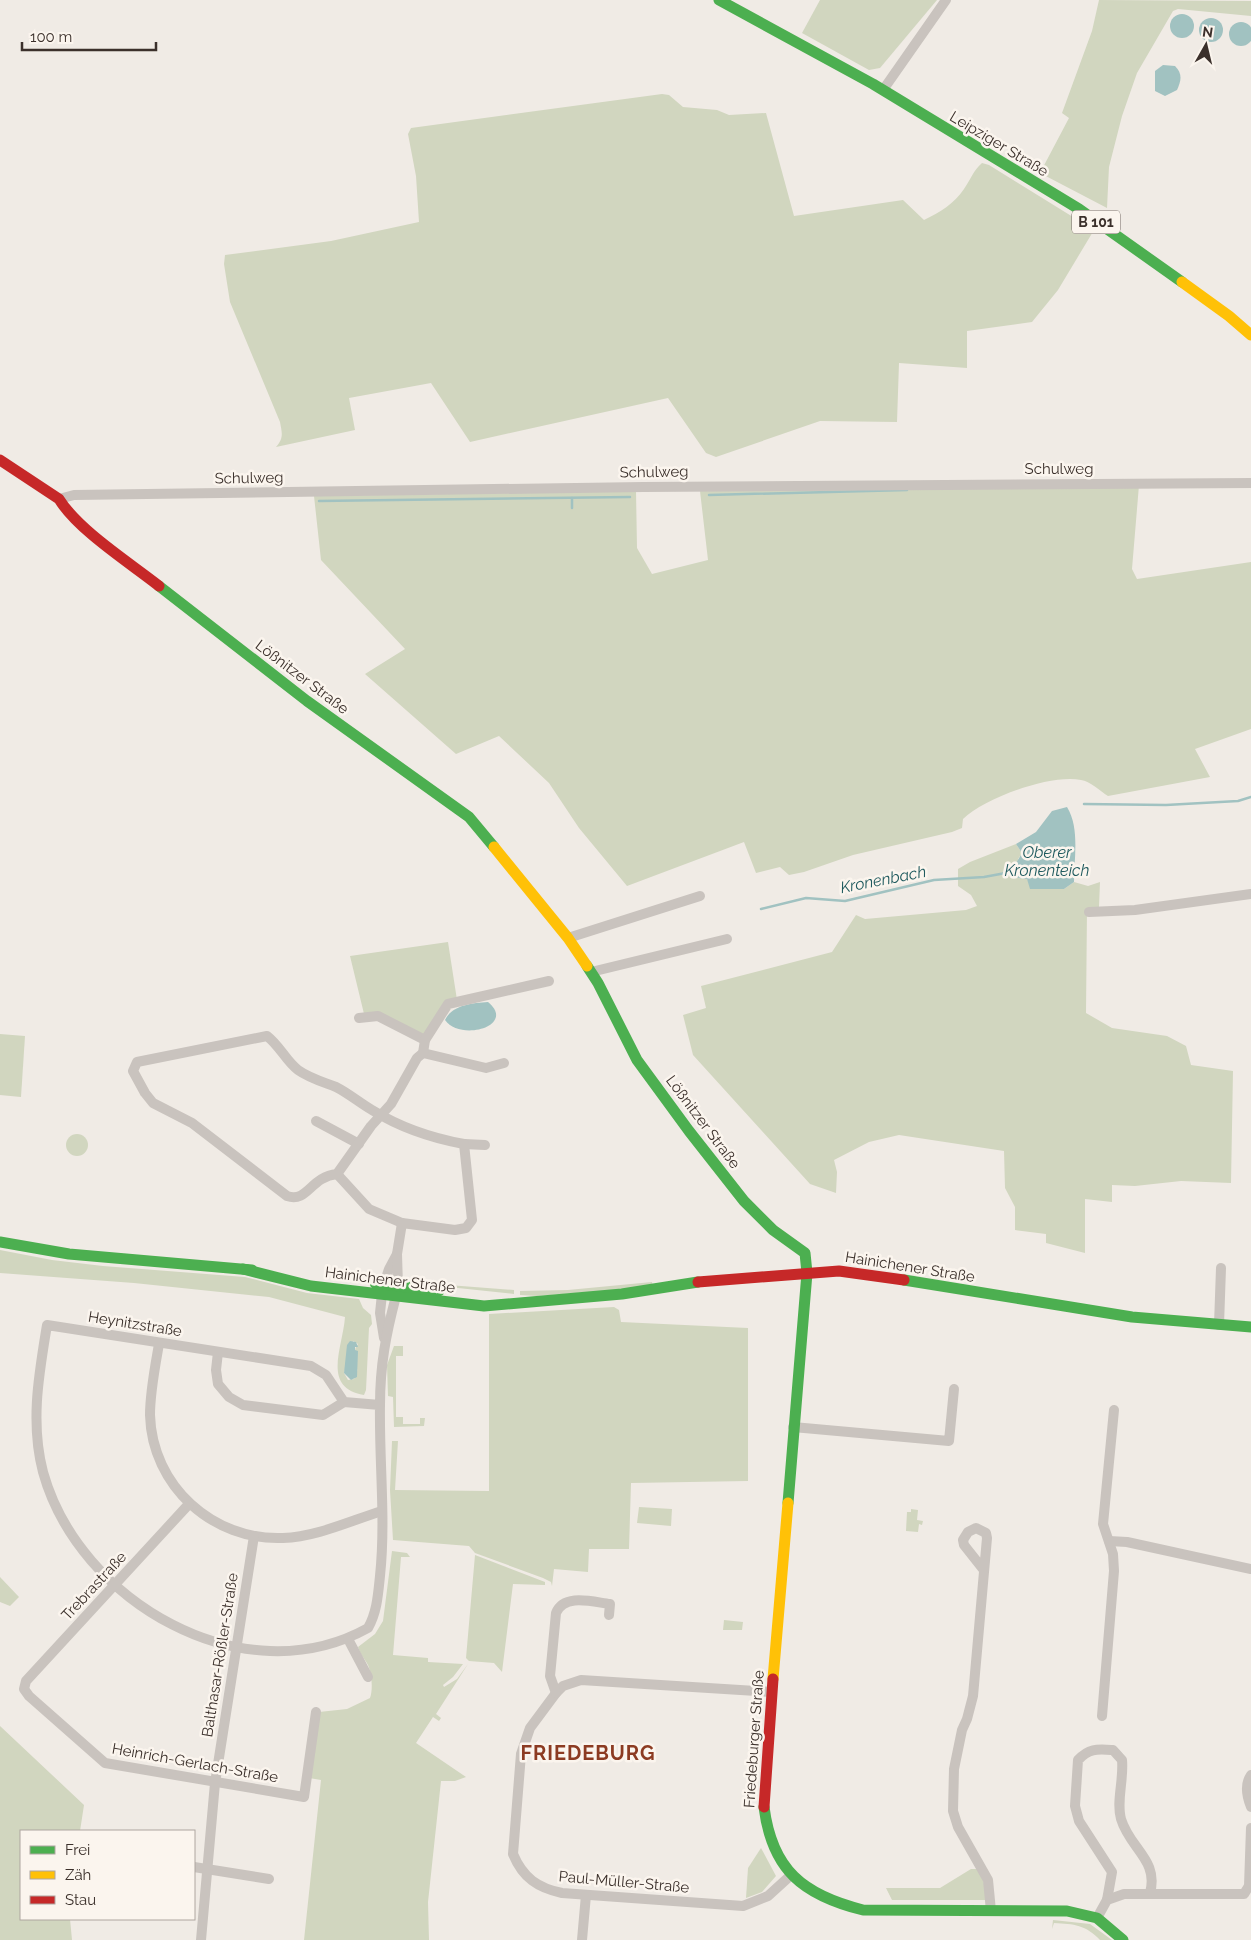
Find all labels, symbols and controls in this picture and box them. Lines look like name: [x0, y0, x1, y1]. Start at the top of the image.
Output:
scale bar: [22, 20, 156, 52]
north arrow: [1181, 20, 1231, 70]
text: N: [1201, 23, 1214, 41]
text: 100 m: [30, 28, 72, 46]
street label: Leipziger Straße: [946, 108, 1052, 181]
road number: B 101: [1072, 210, 1120, 233]
street label: Schulweg: [1025, 460, 1093, 478]
street label: Schulweg: [619, 462, 689, 482]
street label: Schulweg: [214, 468, 284, 488]
street label: Lößnitzer Straße: [252, 636, 352, 718]
water label: Oberer Kronenteich: [1005, 843, 1090, 880]
water label: Kronenbach: [839, 862, 928, 897]
street label: Lößnitzer Straße: [662, 1072, 744, 1172]
street label: Hainichener Straße: [844, 1248, 976, 1286]
street label: Hainichener Straße: [324, 1263, 456, 1297]
street label: Heynitzstraße: [87, 1308, 183, 1340]
street label: Trebrastraße: [58, 1548, 130, 1624]
street label: Balthasar-Rößler-Straße: [198, 1572, 242, 1738]
street label: Friedeburger Straße: [740, 1669, 768, 1809]
street label: Heinrich-Gerlach-Straße: [110, 1740, 280, 1787]
district label: FRIEDEBURG: [520, 1741, 656, 1765]
legend: [20, 1830, 195, 1920]
text: Frei: [65, 1841, 90, 1859]
text: Zäh: [65, 1866, 91, 1884]
street label: Paul-Müller-Straße: [558, 1867, 690, 1897]
text: Stau: [65, 1891, 96, 1909]

